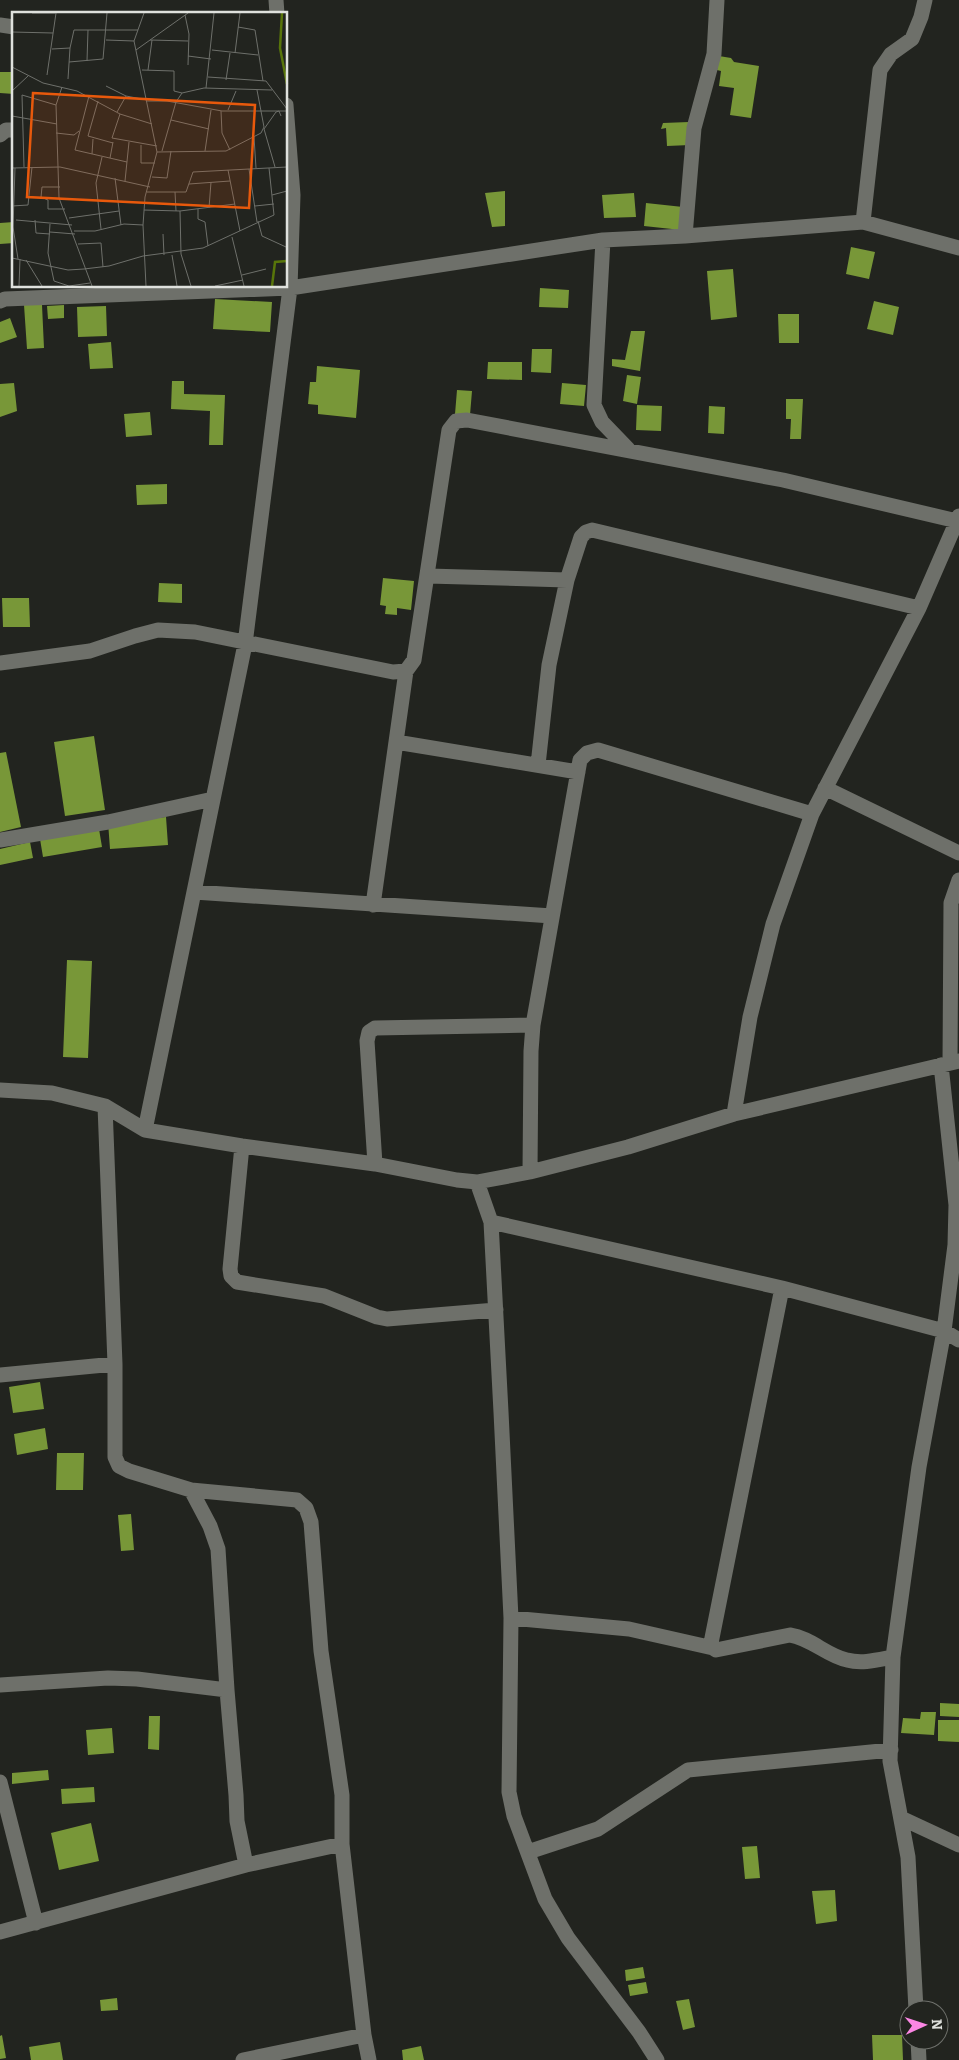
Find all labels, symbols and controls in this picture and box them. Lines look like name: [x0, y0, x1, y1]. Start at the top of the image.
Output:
inset map: [12, 12, 288, 288]
north arrow: [899, 2000, 949, 2050]
text: N: [928, 2019, 945, 2030]

